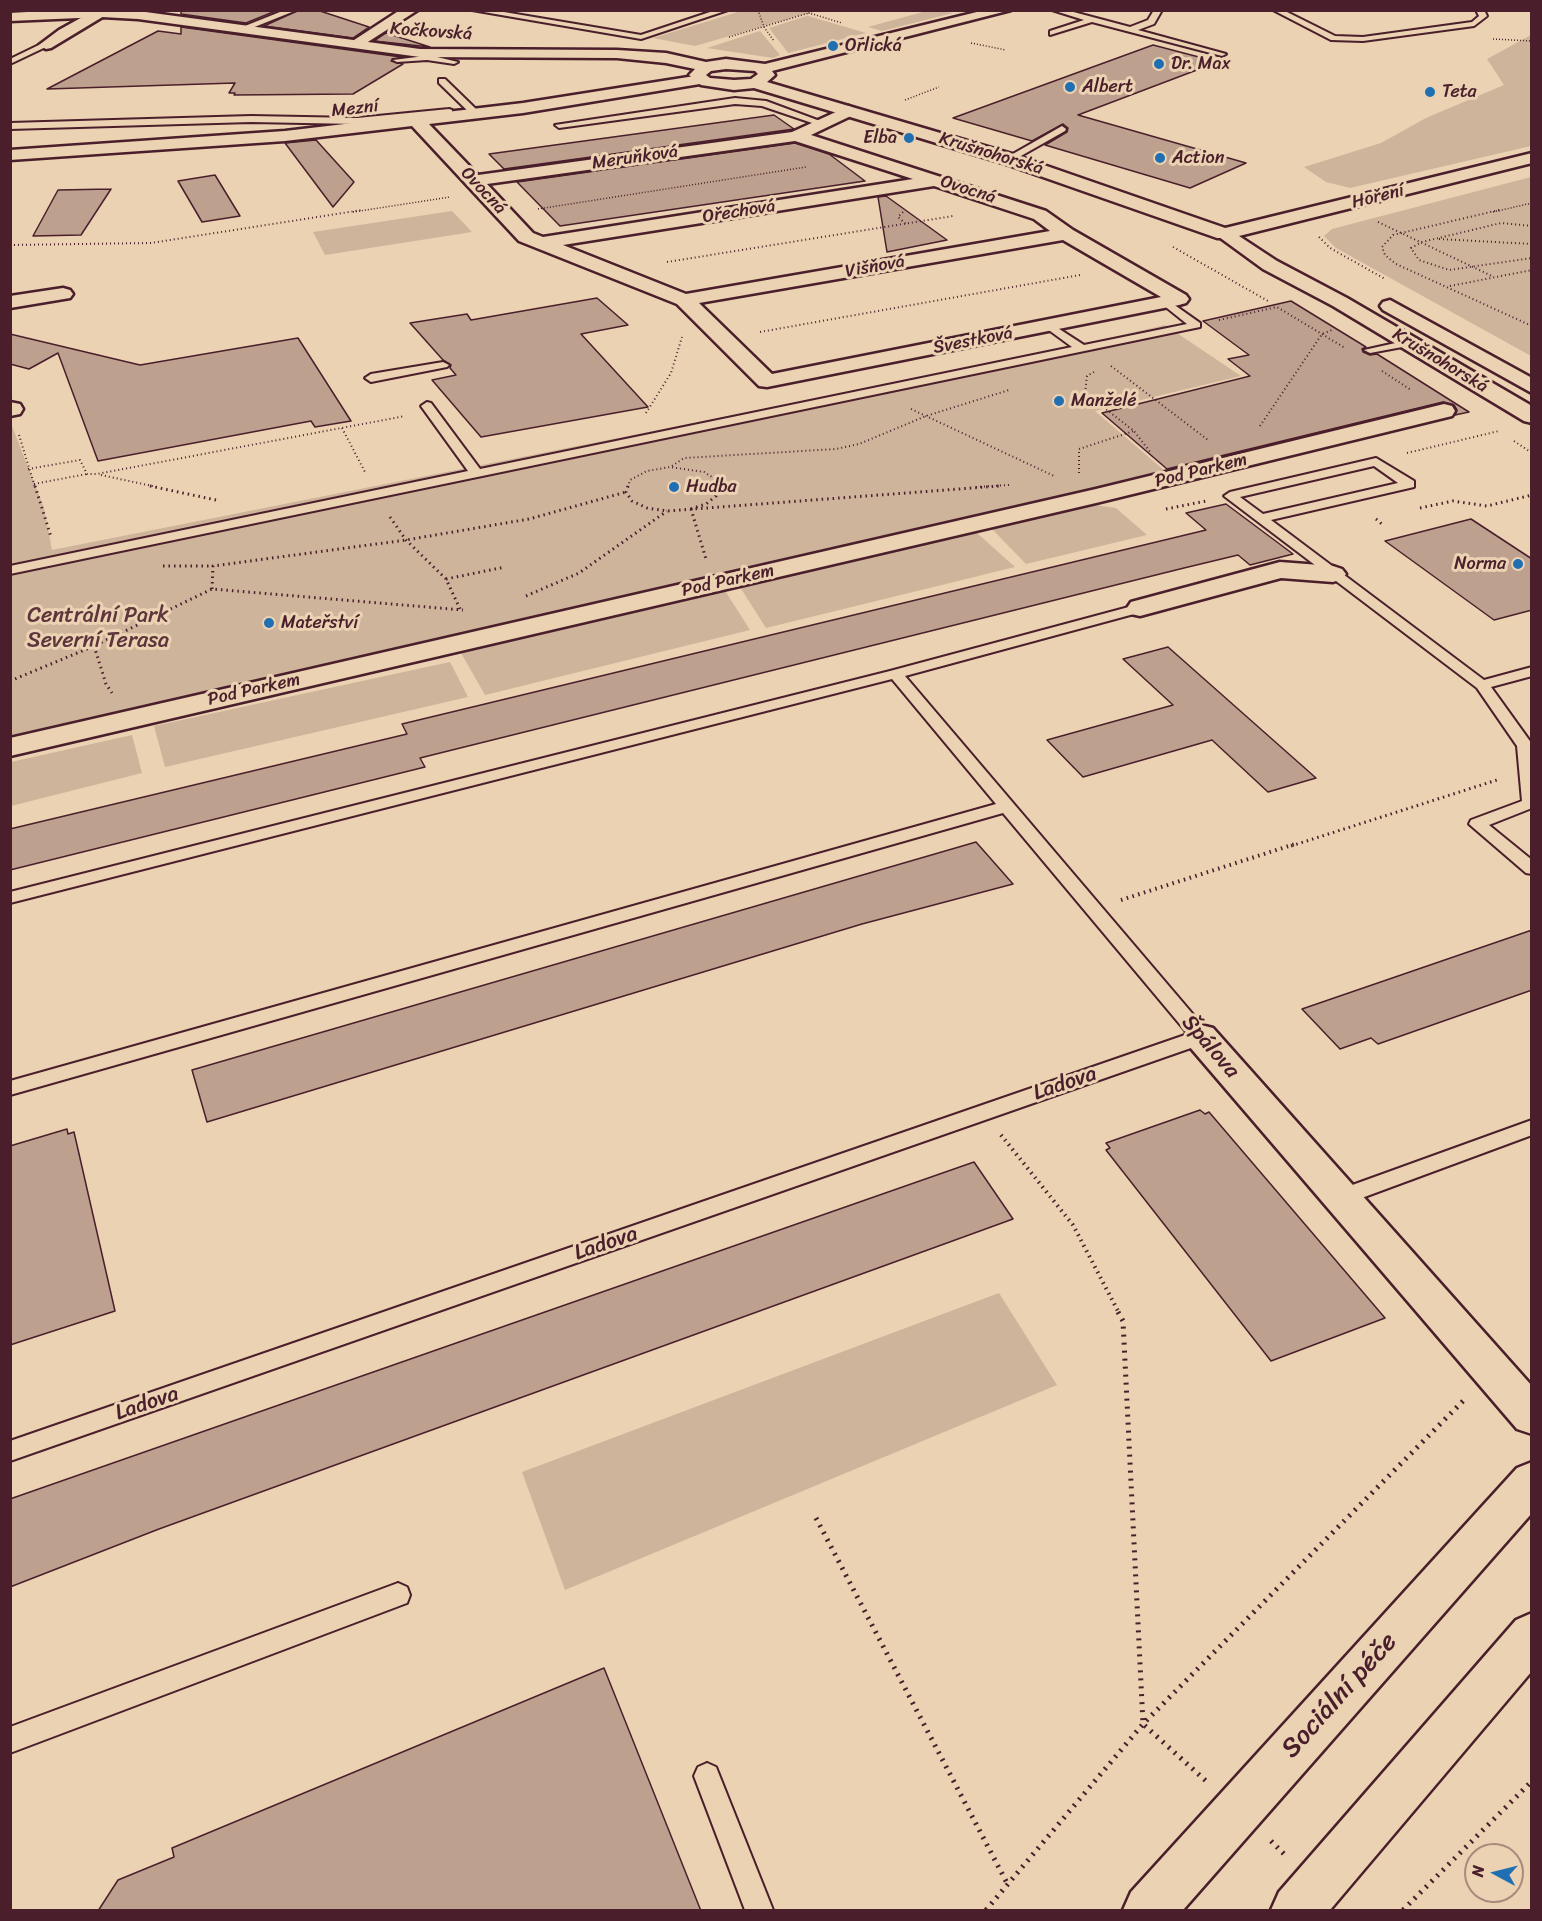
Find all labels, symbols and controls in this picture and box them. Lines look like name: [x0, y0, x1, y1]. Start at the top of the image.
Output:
street label: Kočkovská: [389, 18, 473, 46]
place label: Orlická: [845, 35, 902, 57]
marker: Orlická: [826, 39, 840, 53]
place label: Dr. Max: [1171, 53, 1231, 75]
marker: Dr. Max: [1152, 57, 1166, 71]
place label: Albert: [1082, 76, 1133, 98]
marker: Albert: [1063, 80, 1077, 94]
place label: Teta: [1442, 81, 1477, 103]
marker: Teta: [1423, 85, 1437, 99]
street label: Mezní: [330, 96, 380, 122]
place label: Elba: [863, 127, 897, 149]
street label: Krušnohorská: [936, 128, 1046, 180]
marker: Elba: [902, 131, 916, 145]
street label: Meruňková: [591, 141, 679, 175]
place label: Action: [1172, 147, 1225, 169]
marker: Action: [1153, 151, 1167, 165]
street label: Ovocná: [456, 163, 510, 219]
street label: Ovocná: [938, 171, 998, 209]
street label: Hoření: [1350, 180, 1406, 214]
street label: Ořechová: [701, 196, 777, 228]
street label: Višňová: [843, 251, 907, 283]
street label: Švestková: [931, 323, 1015, 359]
street label: Krušnohorská: [1388, 324, 1492, 398]
place label: Manželé: [1071, 390, 1137, 412]
marker: Manželé: [1052, 394, 1066, 408]
street label: Pod Parkem: [1153, 449, 1249, 493]
place label: Hudba: [686, 476, 737, 498]
marker: Hudba: [667, 480, 681, 494]
place label: Norma: [1454, 553, 1506, 575]
marker: Norma: [1511, 557, 1525, 571]
street label: Pod Parkem: [680, 560, 776, 602]
park label: Centrální Park Severní Terasa: [27, 603, 169, 654]
place label: Mateřství: [281, 612, 358, 634]
marker: Mateřství: [262, 616, 276, 630]
street label: Pod Parkem: [206, 669, 302, 711]
street label: Špálova: [1175, 1010, 1245, 1084]
street label: Ladova: [1030, 1061, 1100, 1107]
street label: Ladova: [571, 1221, 641, 1267]
street label: Ladova: [112, 1381, 182, 1427]
street label: Sociální péče: [1275, 1627, 1405, 1765]
north arrow: [1464, 1843, 1524, 1903]
text: N: [1463, 1864, 1493, 1878]

